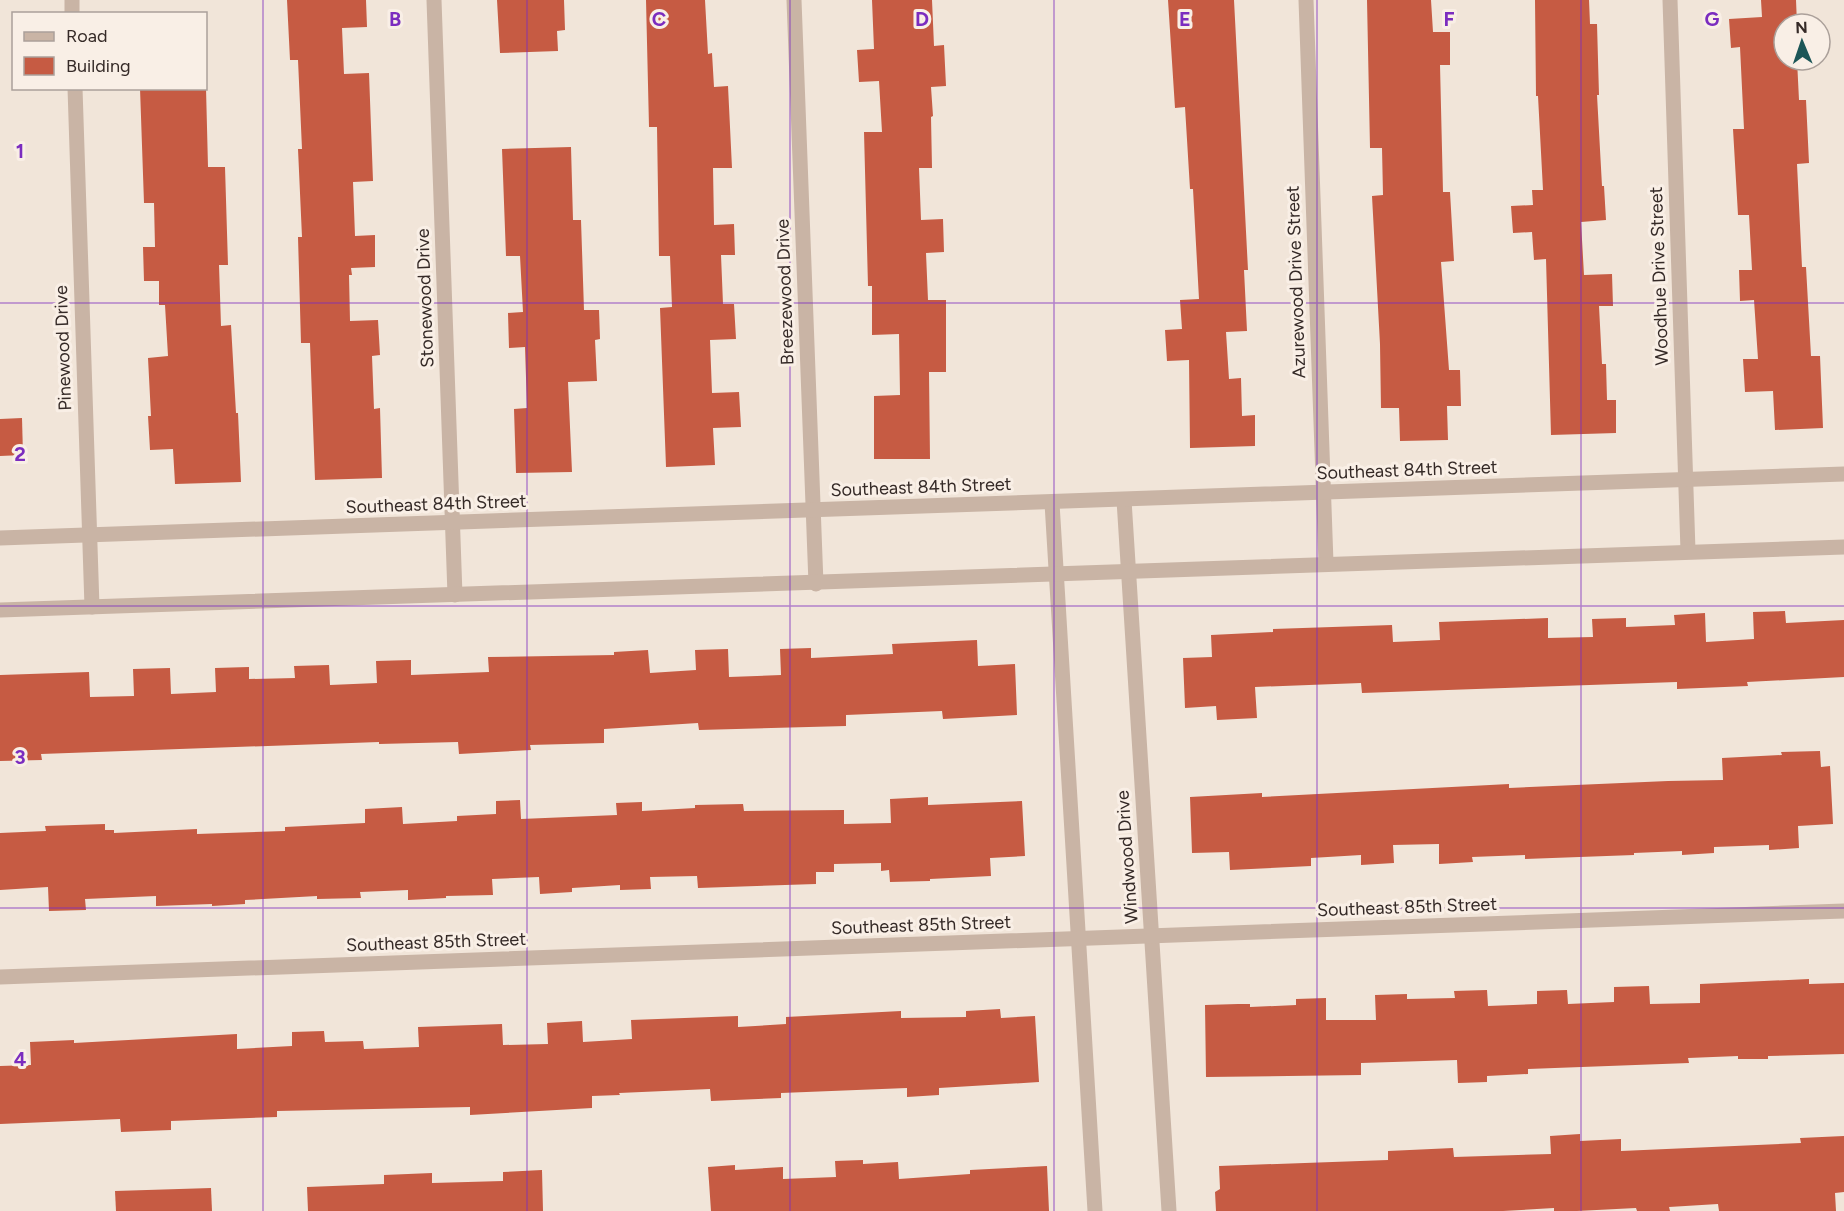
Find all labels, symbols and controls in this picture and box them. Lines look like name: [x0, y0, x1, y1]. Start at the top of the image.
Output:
text: B: [389, 7, 401, 31]
text: C: [652, 7, 666, 31]
text: D: [915, 7, 929, 31]
text: E: [1179, 7, 1191, 31]
text: F: [1443, 7, 1455, 31]
text: G: [1705, 7, 1720, 31]
legend: [12, 12, 207, 90]
north arrow: [1772, 12, 1832, 72]
text: N: [1795, 18, 1808, 37]
text: Road: [66, 25, 107, 47]
text: Building: [66, 55, 131, 77]
text: 1: [16, 139, 24, 163]
street label: Azurewood Drive Street: [1282, 185, 1310, 379]
street label: Woodhue Drive Street: [1645, 186, 1673, 366]
street label: Breezewood Drive: [771, 218, 799, 366]
street label: Stonewood Drive: [412, 228, 438, 368]
street label: Pinewood Drive: [50, 285, 76, 411]
text: 2: [14, 442, 26, 466]
street label: Southeast 84th Street: [1316, 456, 1498, 484]
street label: Southeast 84th Street: [830, 473, 1012, 501]
street label: Southeast 84th Street: [345, 490, 527, 518]
text: 3: [14, 745, 26, 769]
street label: Windwood Drive: [1111, 790, 1143, 924]
street label: Southeast 85th Street: [1317, 893, 1498, 921]
street label: Southeast 85th Street: [831, 911, 1012, 939]
street label: Southeast 85th Street: [346, 928, 527, 956]
text: 4: [14, 1047, 27, 1071]

